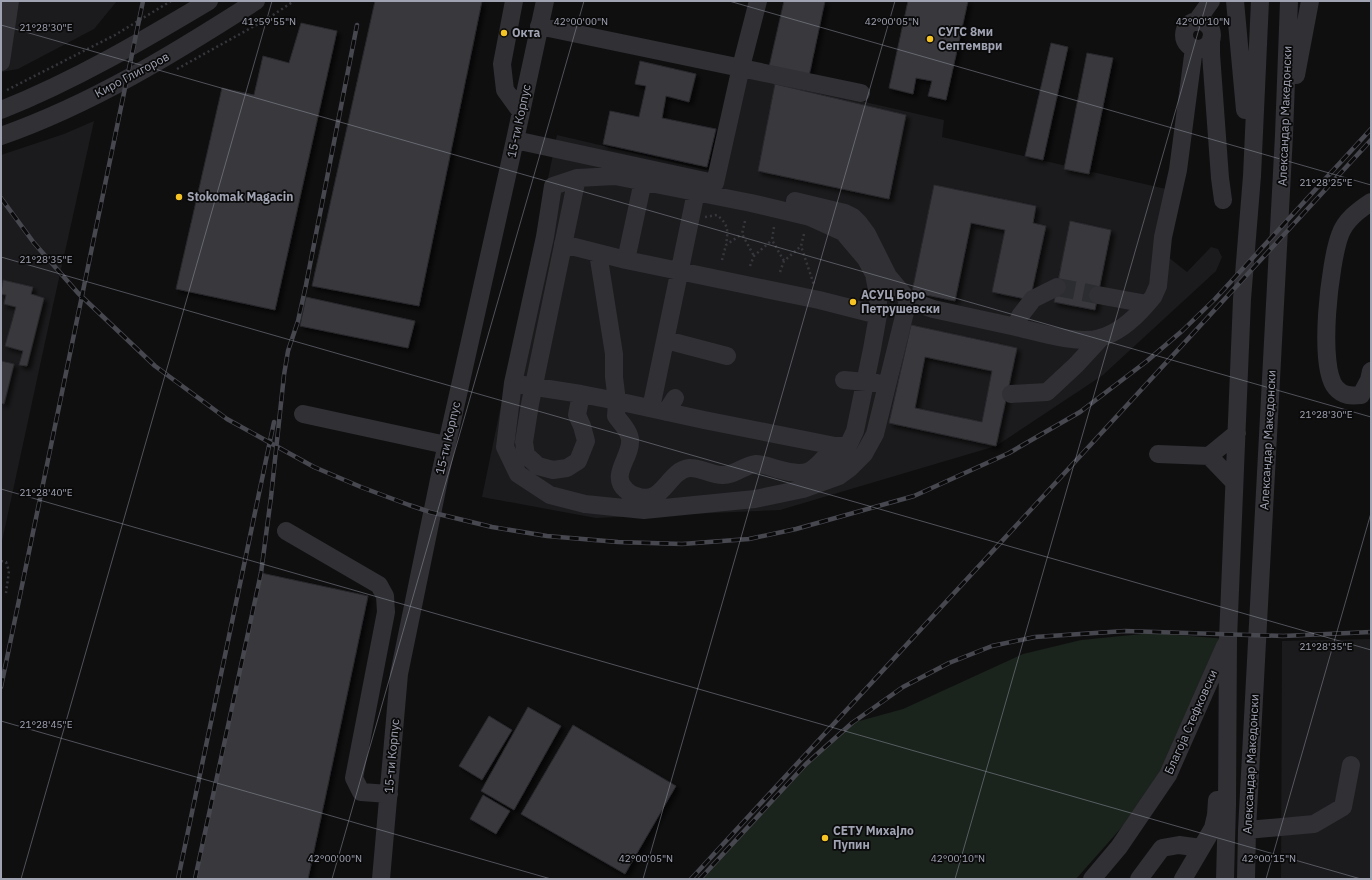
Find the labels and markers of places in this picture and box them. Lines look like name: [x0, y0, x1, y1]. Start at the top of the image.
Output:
place label: СУГС 8ми Септември: [938, 24, 1002, 53]
place label: Окта: [512, 25, 541, 40]
marker: Окта: [499, 28, 509, 38]
marker: СУГС 8ми Септември: [925, 34, 935, 44]
place label: Stokomak Magacin: [187, 189, 293, 204]
marker: Stokomak Magacin: [174, 192, 184, 202]
place label: АСУЦ Боро Петрушевски: [861, 287, 940, 316]
marker: АСУЦ Боро Петрушевски: [848, 297, 858, 307]
place label: СЕТУ Михајло Пупин: [833, 823, 914, 852]
marker: СЕТУ Михајло Пупин: [820, 833, 830, 843]

